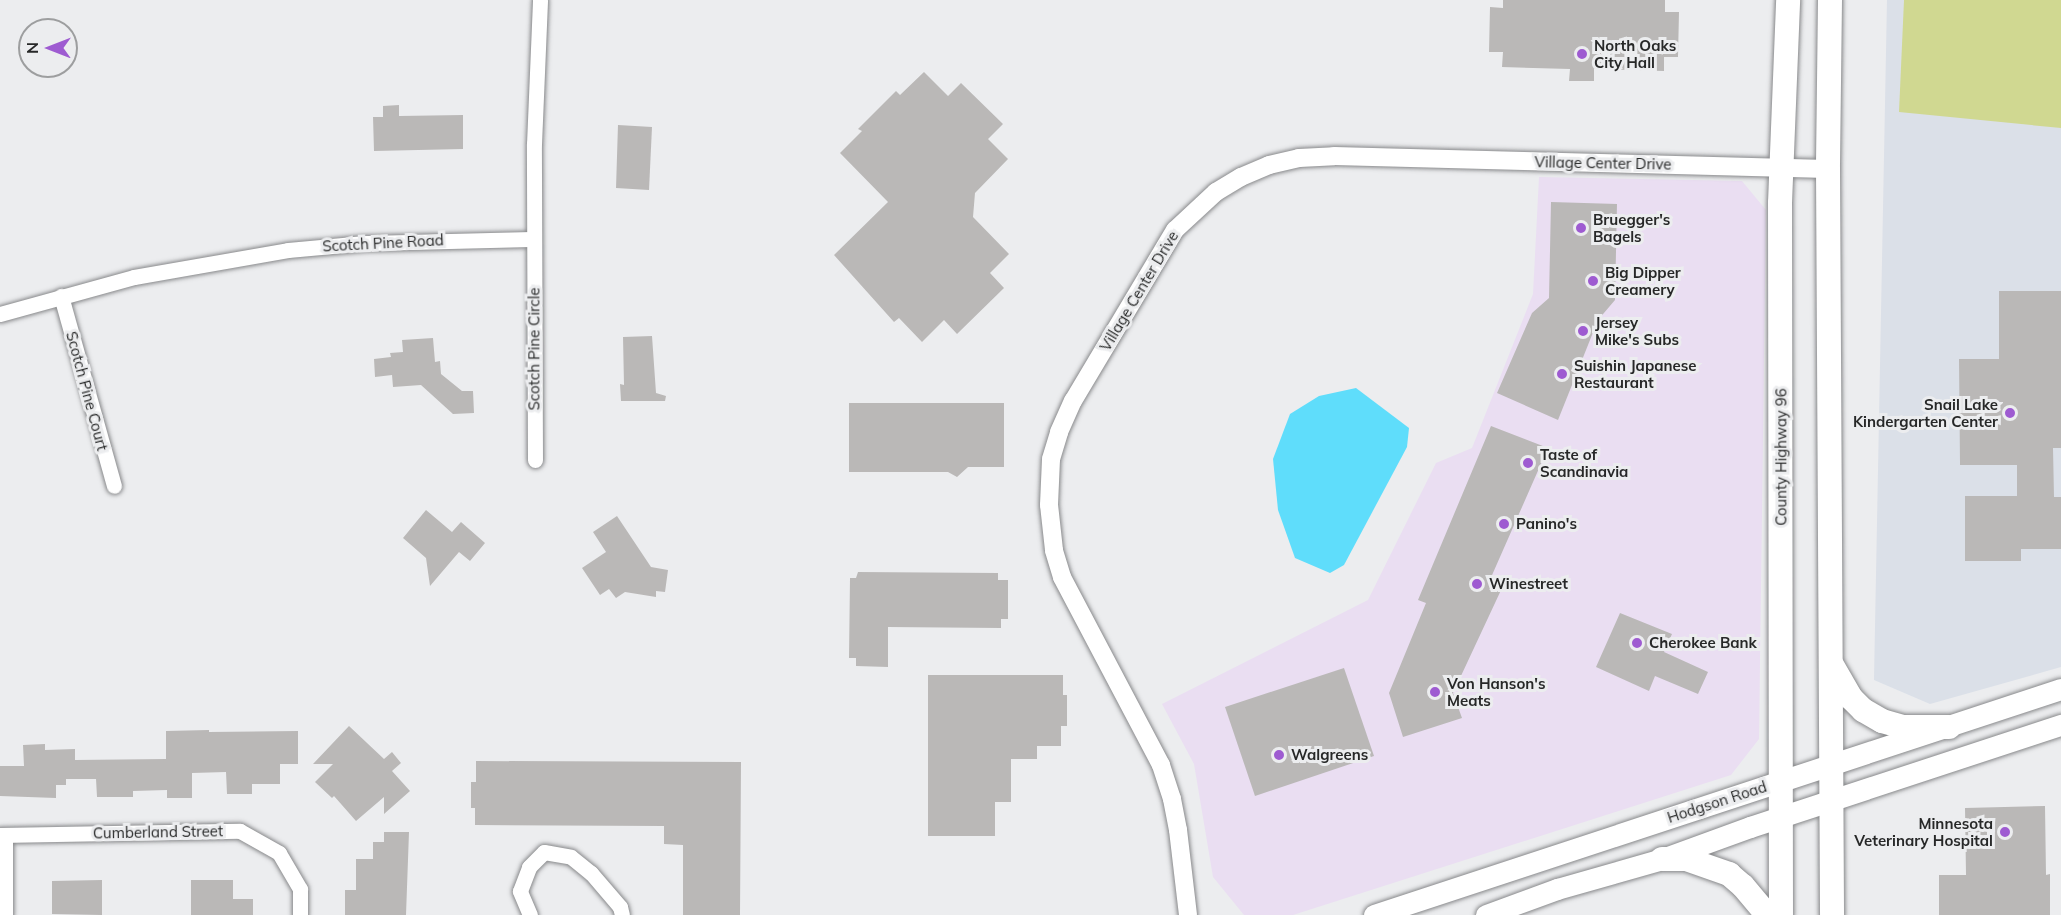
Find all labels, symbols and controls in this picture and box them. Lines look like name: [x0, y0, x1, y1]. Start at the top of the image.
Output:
north arrow: [18, 18, 78, 78]
place label: North Oaks City Hall: [1594, 36, 1676, 71]
text: N: [22, 42, 42, 54]
marker: North Oaks City Hall: [1575, 47, 1589, 61]
street label: Village Center Drive: [1534, 153, 1672, 173]
place label: Bruegger's Bagels: [1593, 210, 1670, 245]
marker: Bruegger's Bagels: [1574, 221, 1588, 235]
street label: Village Center Drive: [1096, 228, 1182, 354]
street label: Scotch Pine Road: [322, 231, 444, 255]
place label: Big Dipper Creamery: [1605, 263, 1681, 298]
marker: Big Dipper Creamery: [1586, 274, 1600, 288]
street label: Scotch Pine Circle: [525, 288, 543, 410]
place label: Jersey Mike's Subs: [1595, 313, 1679, 348]
marker: Jersey Mike's Subs: [1576, 324, 1590, 338]
street label: Scotch Pine Court: [62, 329, 112, 453]
place label: Suishin Japanese Restaurant: [1574, 356, 1696, 391]
marker: Suishin Japanese Restaurant: [1555, 367, 1569, 381]
street label: County Highway 96: [1772, 388, 1790, 526]
place label: Snail Lake Kindergarten Center: [1853, 395, 1998, 430]
marker: Snail Lake Kindergarten Center: [2003, 406, 2017, 420]
place label: Taste of Scandinavia: [1540, 445, 1628, 480]
marker: Taste of Scandinavia: [1521, 456, 1535, 470]
place label: Panino's: [1516, 515, 1577, 533]
marker: Panino's: [1497, 517, 1511, 531]
place label: Winestreet: [1489, 575, 1568, 593]
marker: Winestreet: [1470, 577, 1484, 591]
place label: Cherokee Bank: [1649, 634, 1757, 652]
marker: Cherokee Bank: [1630, 636, 1644, 650]
place label: Von Hanson's Meats: [1447, 674, 1545, 709]
marker: Von Hanson's Meats: [1428, 685, 1442, 699]
place label: Walgreens: [1291, 746, 1368, 764]
marker: Walgreens: [1272, 748, 1286, 762]
street label: Hodgson Road: [1665, 777, 1769, 827]
place label: Minnesota Veterinary Hospital: [1854, 814, 1993, 849]
street label: Cumberland Street: [93, 822, 223, 842]
marker: Minnesota Veterinary Hospital: [1998, 825, 2012, 839]

